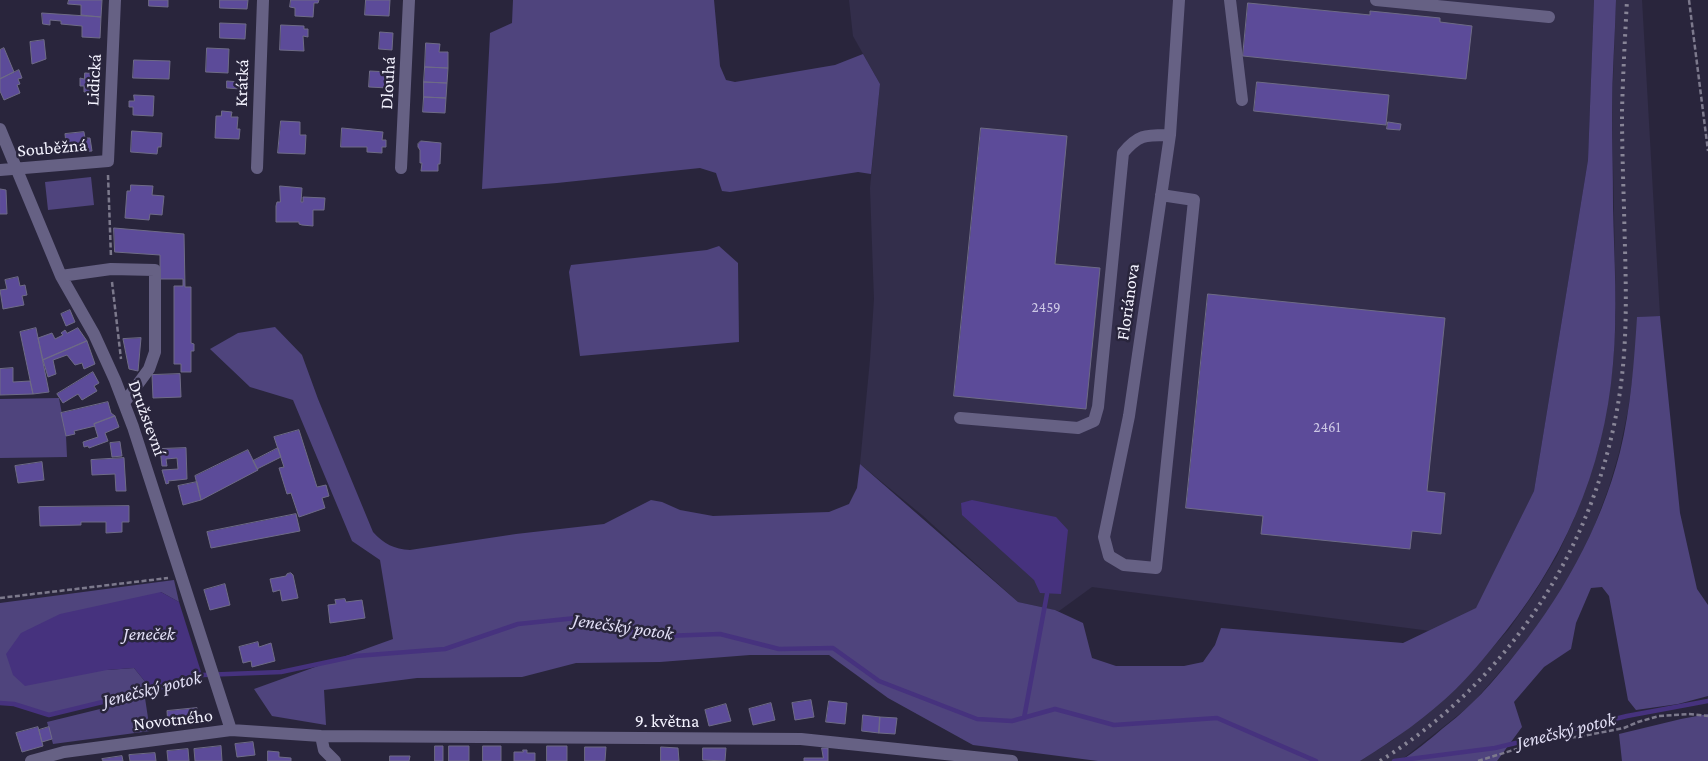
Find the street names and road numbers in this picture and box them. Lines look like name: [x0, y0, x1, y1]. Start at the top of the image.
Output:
street label: Lidická: [82, 53, 106, 107]
street label: Dlouhá: [376, 56, 400, 110]
street label: Krátká: [230, 59, 254, 107]
street label: Souběžná: [16, 134, 88, 162]
street label: Floriánova: [1112, 262, 1144, 342]
street label: Družstevní: [123, 377, 171, 459]
street label: Novotného: [132, 704, 214, 736]
street label: 9. května: [635, 710, 699, 732]

